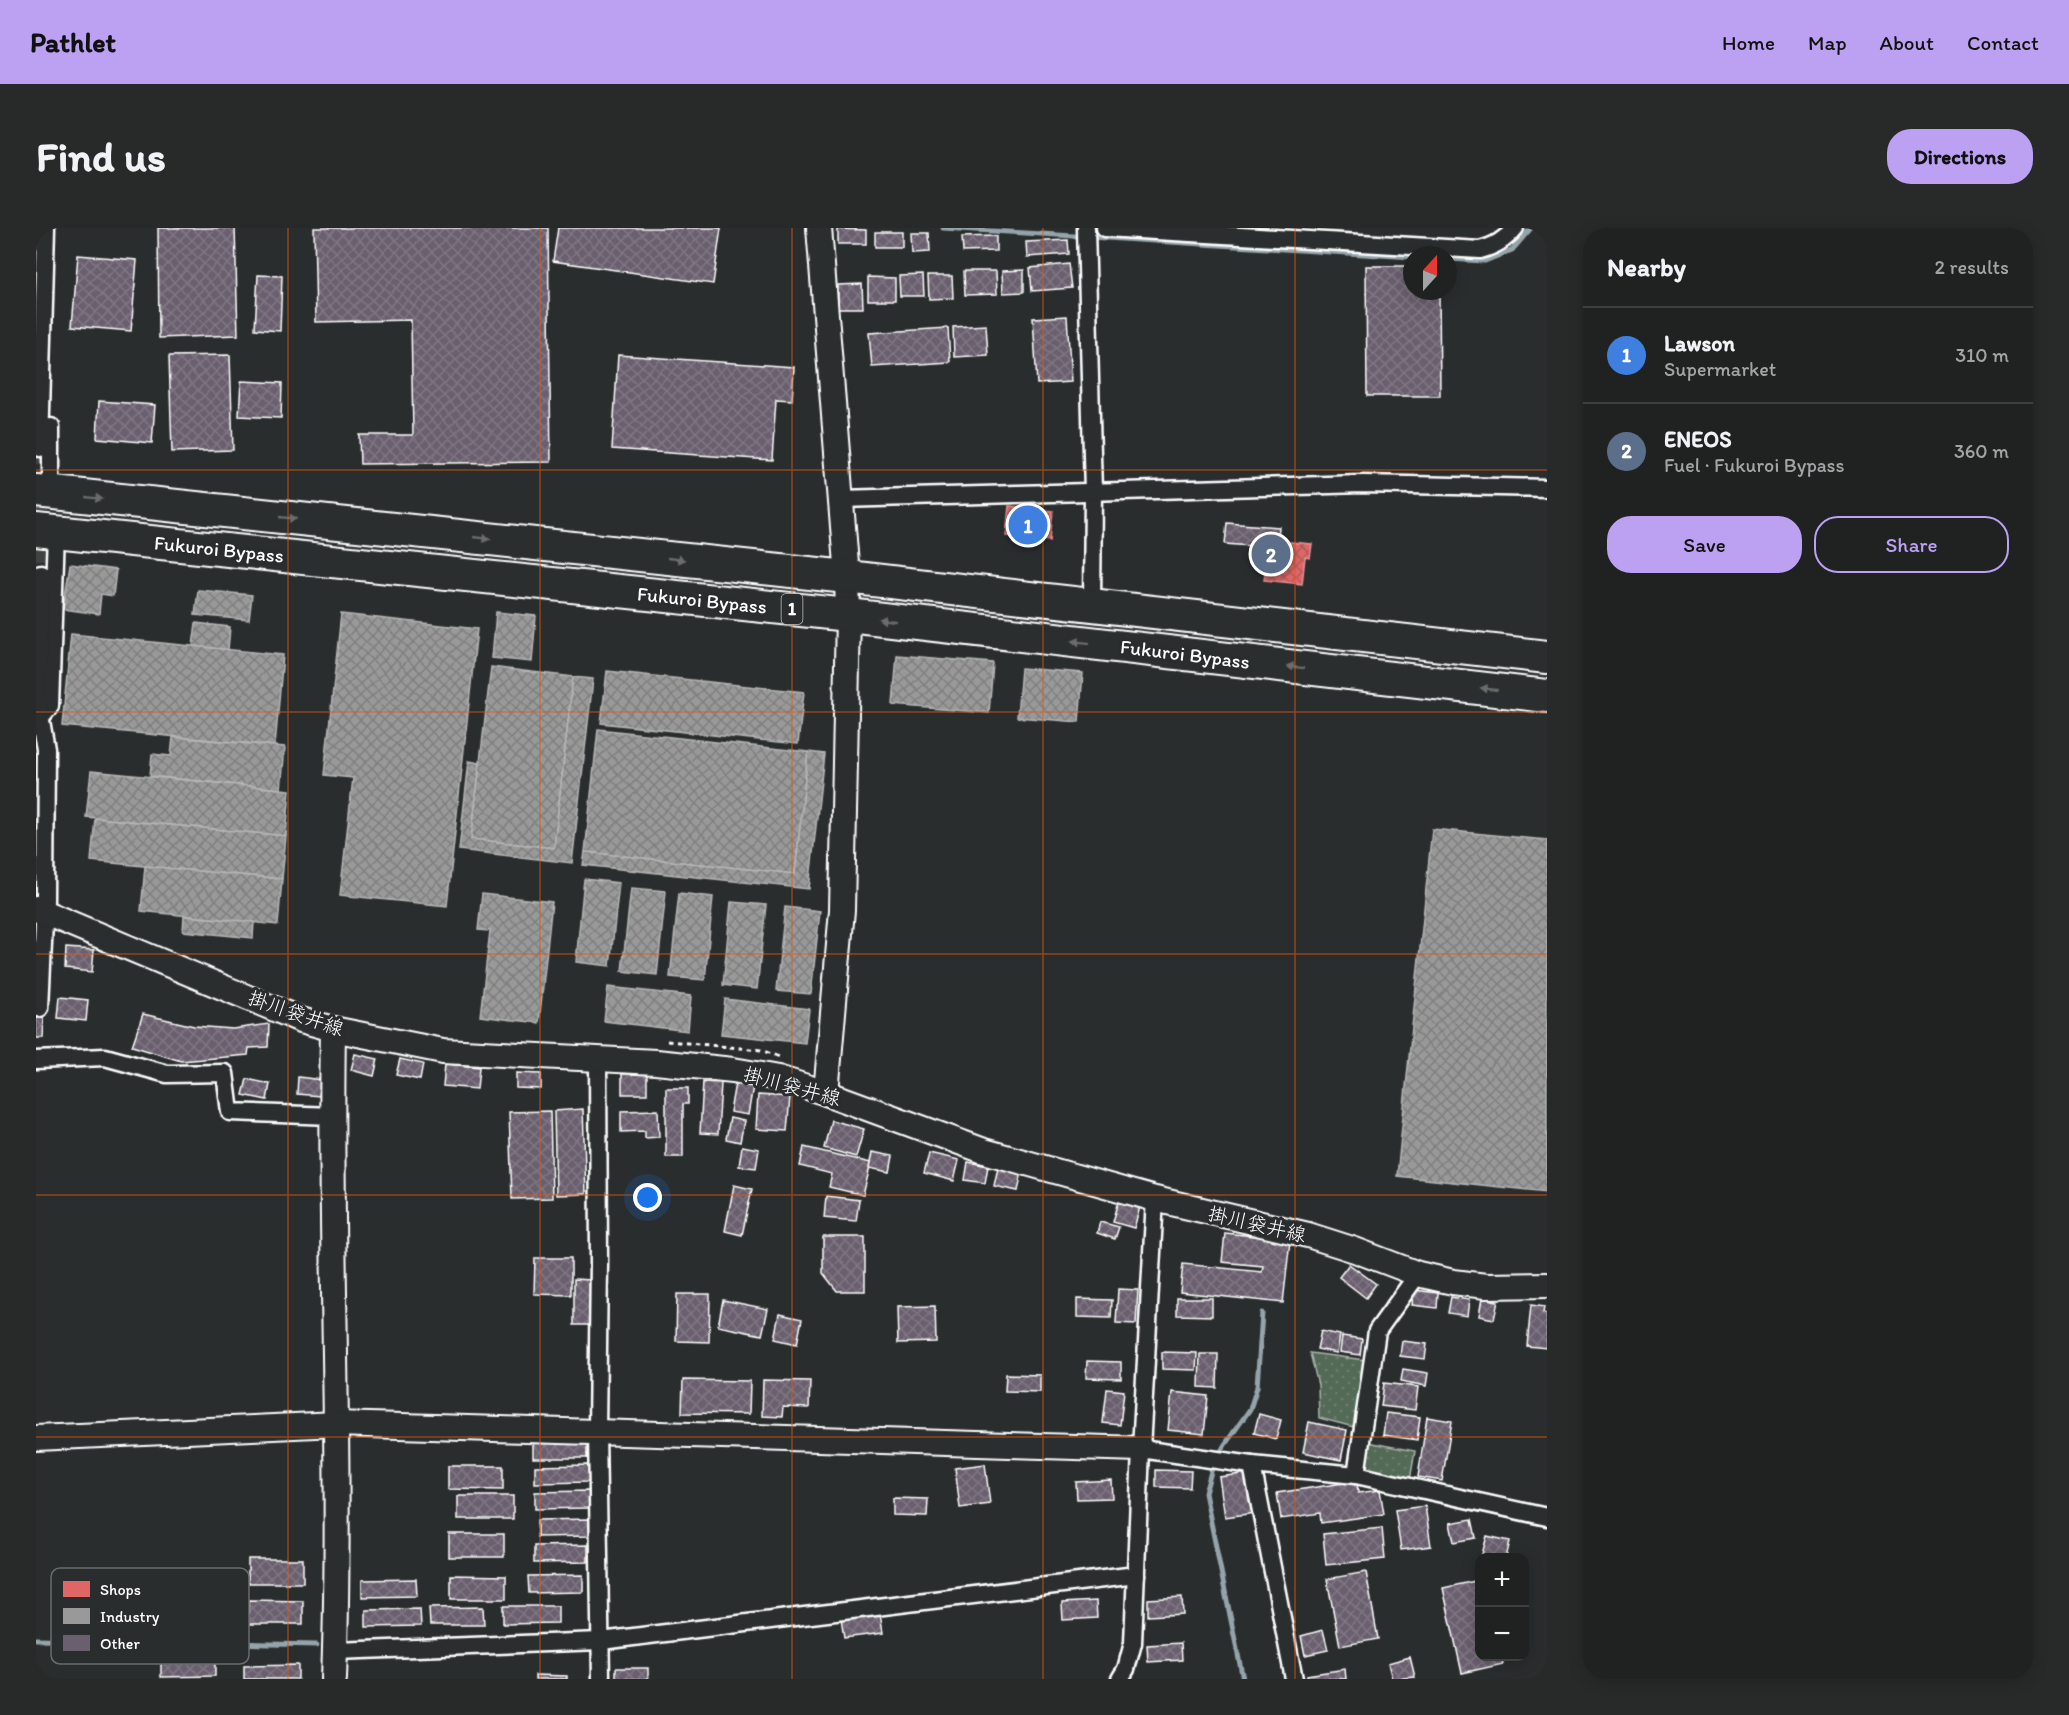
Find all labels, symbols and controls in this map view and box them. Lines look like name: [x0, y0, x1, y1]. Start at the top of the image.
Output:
text: Pathlet: [30, 25, 116, 59]
text: Home: [1722, 30, 1775, 55]
text: Map: [1808, 30, 1847, 55]
text: About: [1880, 30, 1934, 55]
text: Contact: [1967, 30, 2039, 55]
button: Directions: [1887, 129, 2033, 184]
text: Find us: [36, 131, 166, 182]
north arrow: [1403, 246, 1457, 300]
text: Nearby: [1607, 251, 1686, 283]
text: 2 results: [1935, 255, 2009, 279]
text: Lawson: [1664, 330, 1735, 357]
text: 1: [1622, 343, 1631, 367]
text: 310 m: [1955, 343, 2009, 367]
text: Supermarket: [1664, 357, 1776, 381]
text: ENEOS: [1664, 426, 1732, 453]
text: 2: [1621, 439, 1632, 463]
text: 360 m: [1954, 439, 2009, 463]
text: Fuel · Fukuroi Bypass: [1664, 453, 1845, 477]
one-way arrow: [85, 493, 104, 502]
pin: 1: [1008, 502, 1048, 548]
one-way arrow: [279, 513, 298, 523]
button: Save: [1607, 516, 1802, 573]
button: Share: [1814, 516, 2009, 573]
street label: Fukuroi Bypass: [153, 530, 285, 568]
pin: 2: [1252, 532, 1290, 576]
one-way arrow: [473, 534, 492, 543]
one-way arrow: [667, 554, 686, 564]
street label: Fukuroi Bypass: [636, 581, 768, 619]
road number: 1: [782, 594, 802, 624]
one-way arrow: [877, 615, 896, 624]
street label: Fukuroi Bypass: [1119, 634, 1251, 674]
one-way arrow: [1071, 637, 1090, 647]
one-way arrow: [1286, 662, 1305, 671]
one-way arrow: [1479, 684, 1498, 694]
street label: 掛川袋井線: [245, 985, 347, 1041]
street label: 掛川袋井線: [741, 1061, 843, 1111]
your location: [633, 1183, 662, 1212]
street label: 掛川袋井線: [1206, 1201, 1308, 1247]
map controls: [1475, 1553, 1529, 1661]
button: +: [1475, 1553, 1529, 1607]
legend: [51, 1568, 249, 1664]
text: Shops: [100, 1580, 141, 1599]
text: Industry: [100, 1607, 160, 1626]
button: −: [1475, 1607, 1529, 1661]
text: Other: [100, 1634, 140, 1653]

